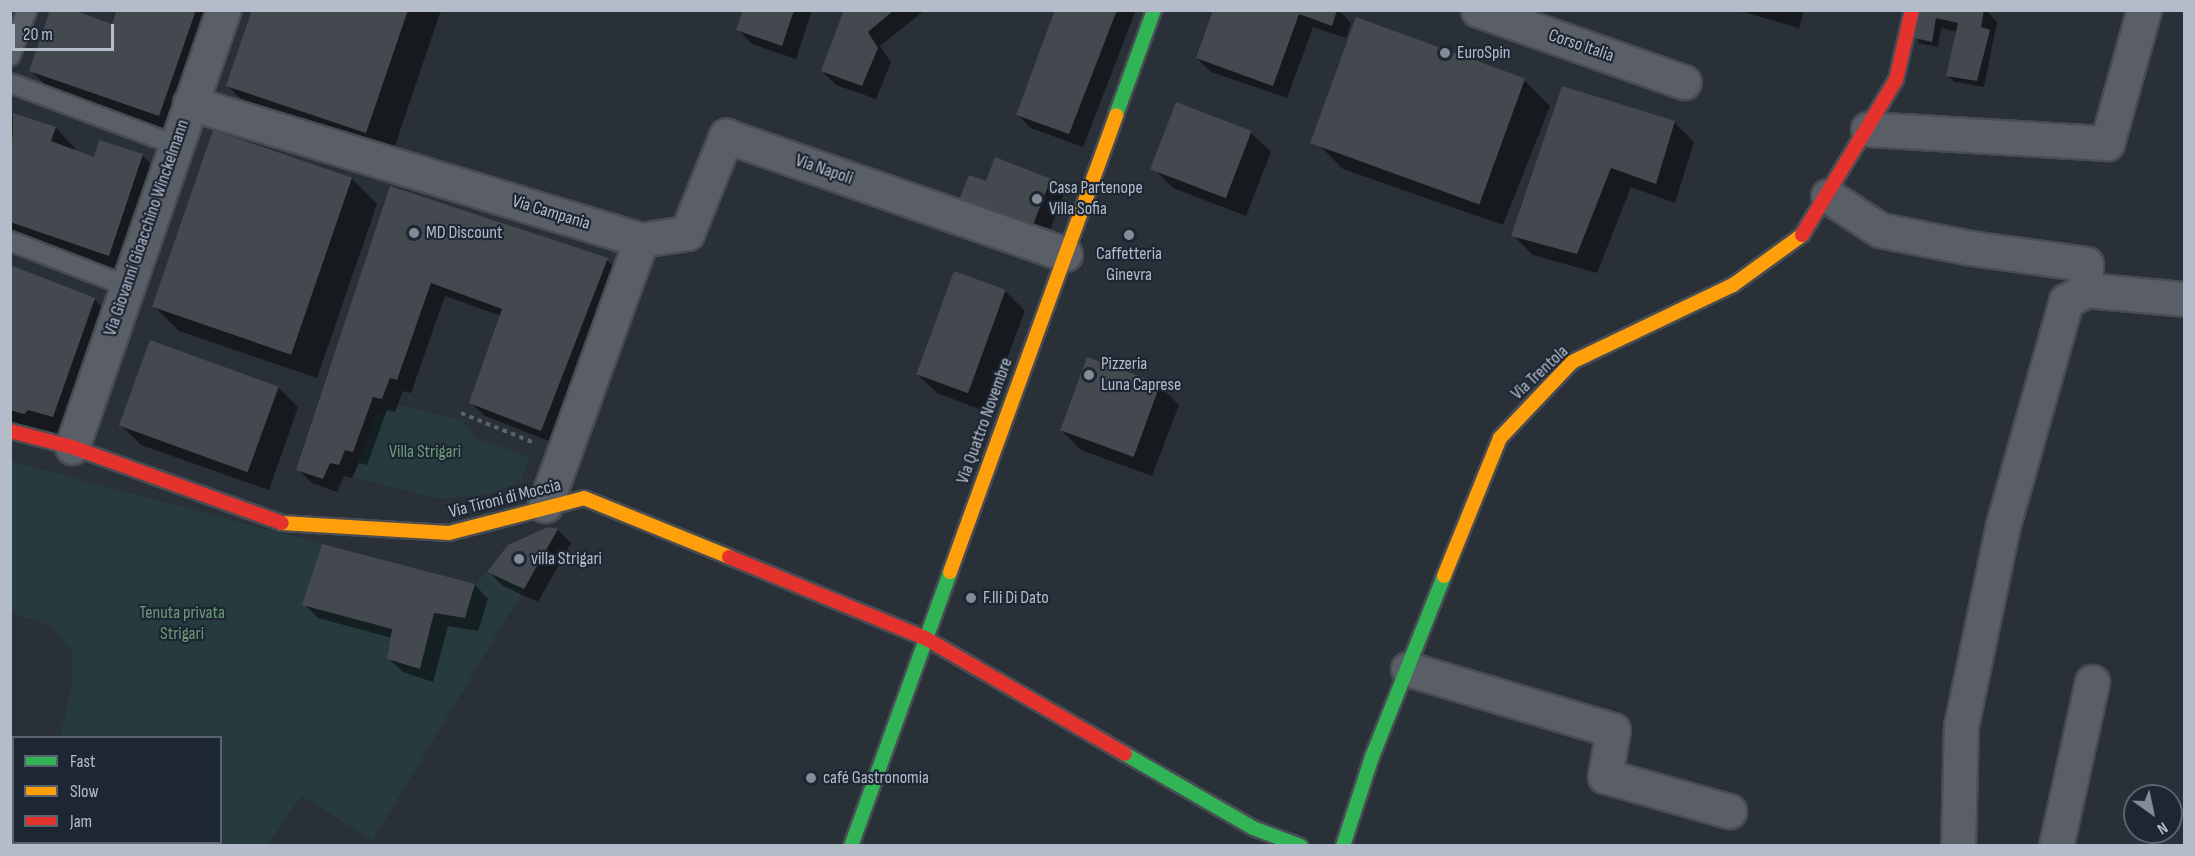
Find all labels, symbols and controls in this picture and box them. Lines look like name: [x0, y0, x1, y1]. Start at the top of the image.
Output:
scale bar: [15, 12, 117, 50]
text: 20 m: [23, 24, 53, 45]
street label: Corso Italia: [1545, 25, 1617, 67]
place label: EuroSpin: [1457, 42, 1510, 64]
marker: EuroSpin: [1438, 46, 1452, 60]
street label: Via Giovanni Gioacchino Winckelmann: [100, 117, 194, 339]
street label: Via Napoli: [792, 150, 856, 190]
place label: Casa Partenope Villa Sofia: [1049, 178, 1143, 220]
street label: Via Campania: [509, 191, 593, 235]
marker: Casa Partenope Villa Sofia: [1030, 192, 1044, 206]
place label: MD Discount: [426, 222, 503, 244]
marker: MD Discount: [407, 226, 421, 240]
marker: Caffetteria Ginevra: [1122, 228, 1136, 242]
place label: Caffetteria Ginevra: [1096, 244, 1162, 286]
street label: Via Trentola: [1507, 341, 1573, 405]
place label: Pizzeria Luna Caprese: [1101, 354, 1181, 397]
street label: Via Quattro Novembre: [952, 355, 1018, 487]
marker: Pizzeria Luna Caprese: [1082, 368, 1096, 382]
park label: Villa Strigari: [389, 441, 461, 463]
street label: Via Tironi di Moccia: [447, 475, 563, 523]
place label: villa Strigari: [531, 548, 602, 570]
marker: villa Strigari: [512, 552, 526, 566]
place label: F.lli Di Dato: [983, 587, 1049, 609]
marker: F.lli Di Dato: [964, 591, 978, 605]
park label: Tenuta privata Strigari: [139, 603, 225, 646]
legend: [12, 736, 222, 844]
text: Fast: [70, 751, 95, 772]
place label: café Gastronomia: [823, 767, 929, 789]
marker: café Gastronomia: [804, 771, 818, 785]
text: Slow: [70, 781, 99, 802]
north arrow: [2123, 784, 2183, 844]
text: Jam: [70, 811, 92, 832]
text: N: [2153, 818, 2171, 838]

